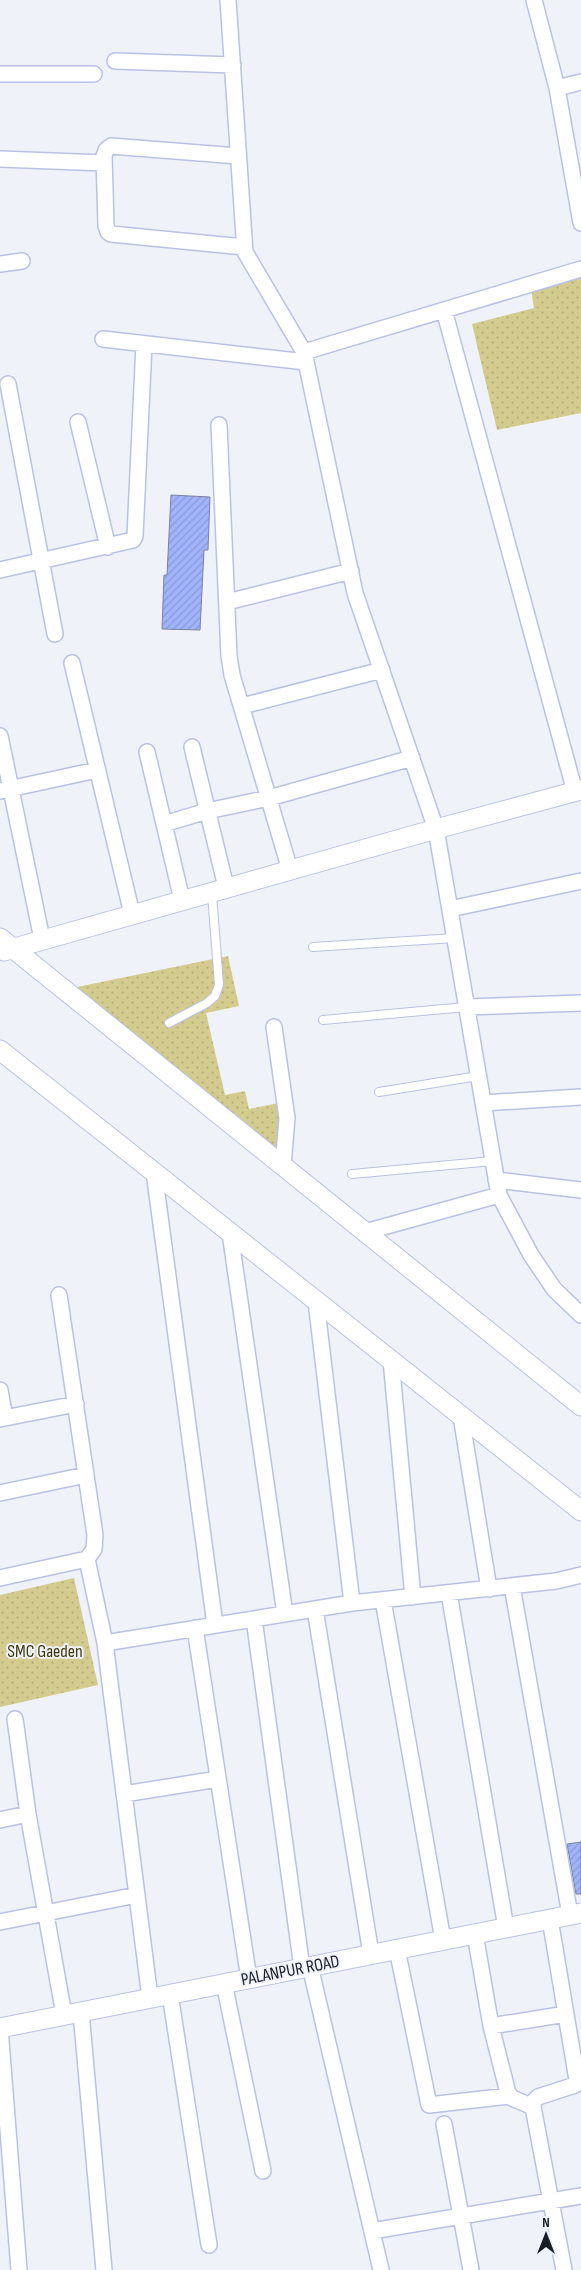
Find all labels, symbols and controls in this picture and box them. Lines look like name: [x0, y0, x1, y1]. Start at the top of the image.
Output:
park label: SMC Gaeden: [7, 1641, 83, 1662]
street label: PALANPUR ROAD: [239, 1951, 341, 1990]
north arrow: [521, 2210, 571, 2260]
text: N: [542, 2214, 550, 2231]

